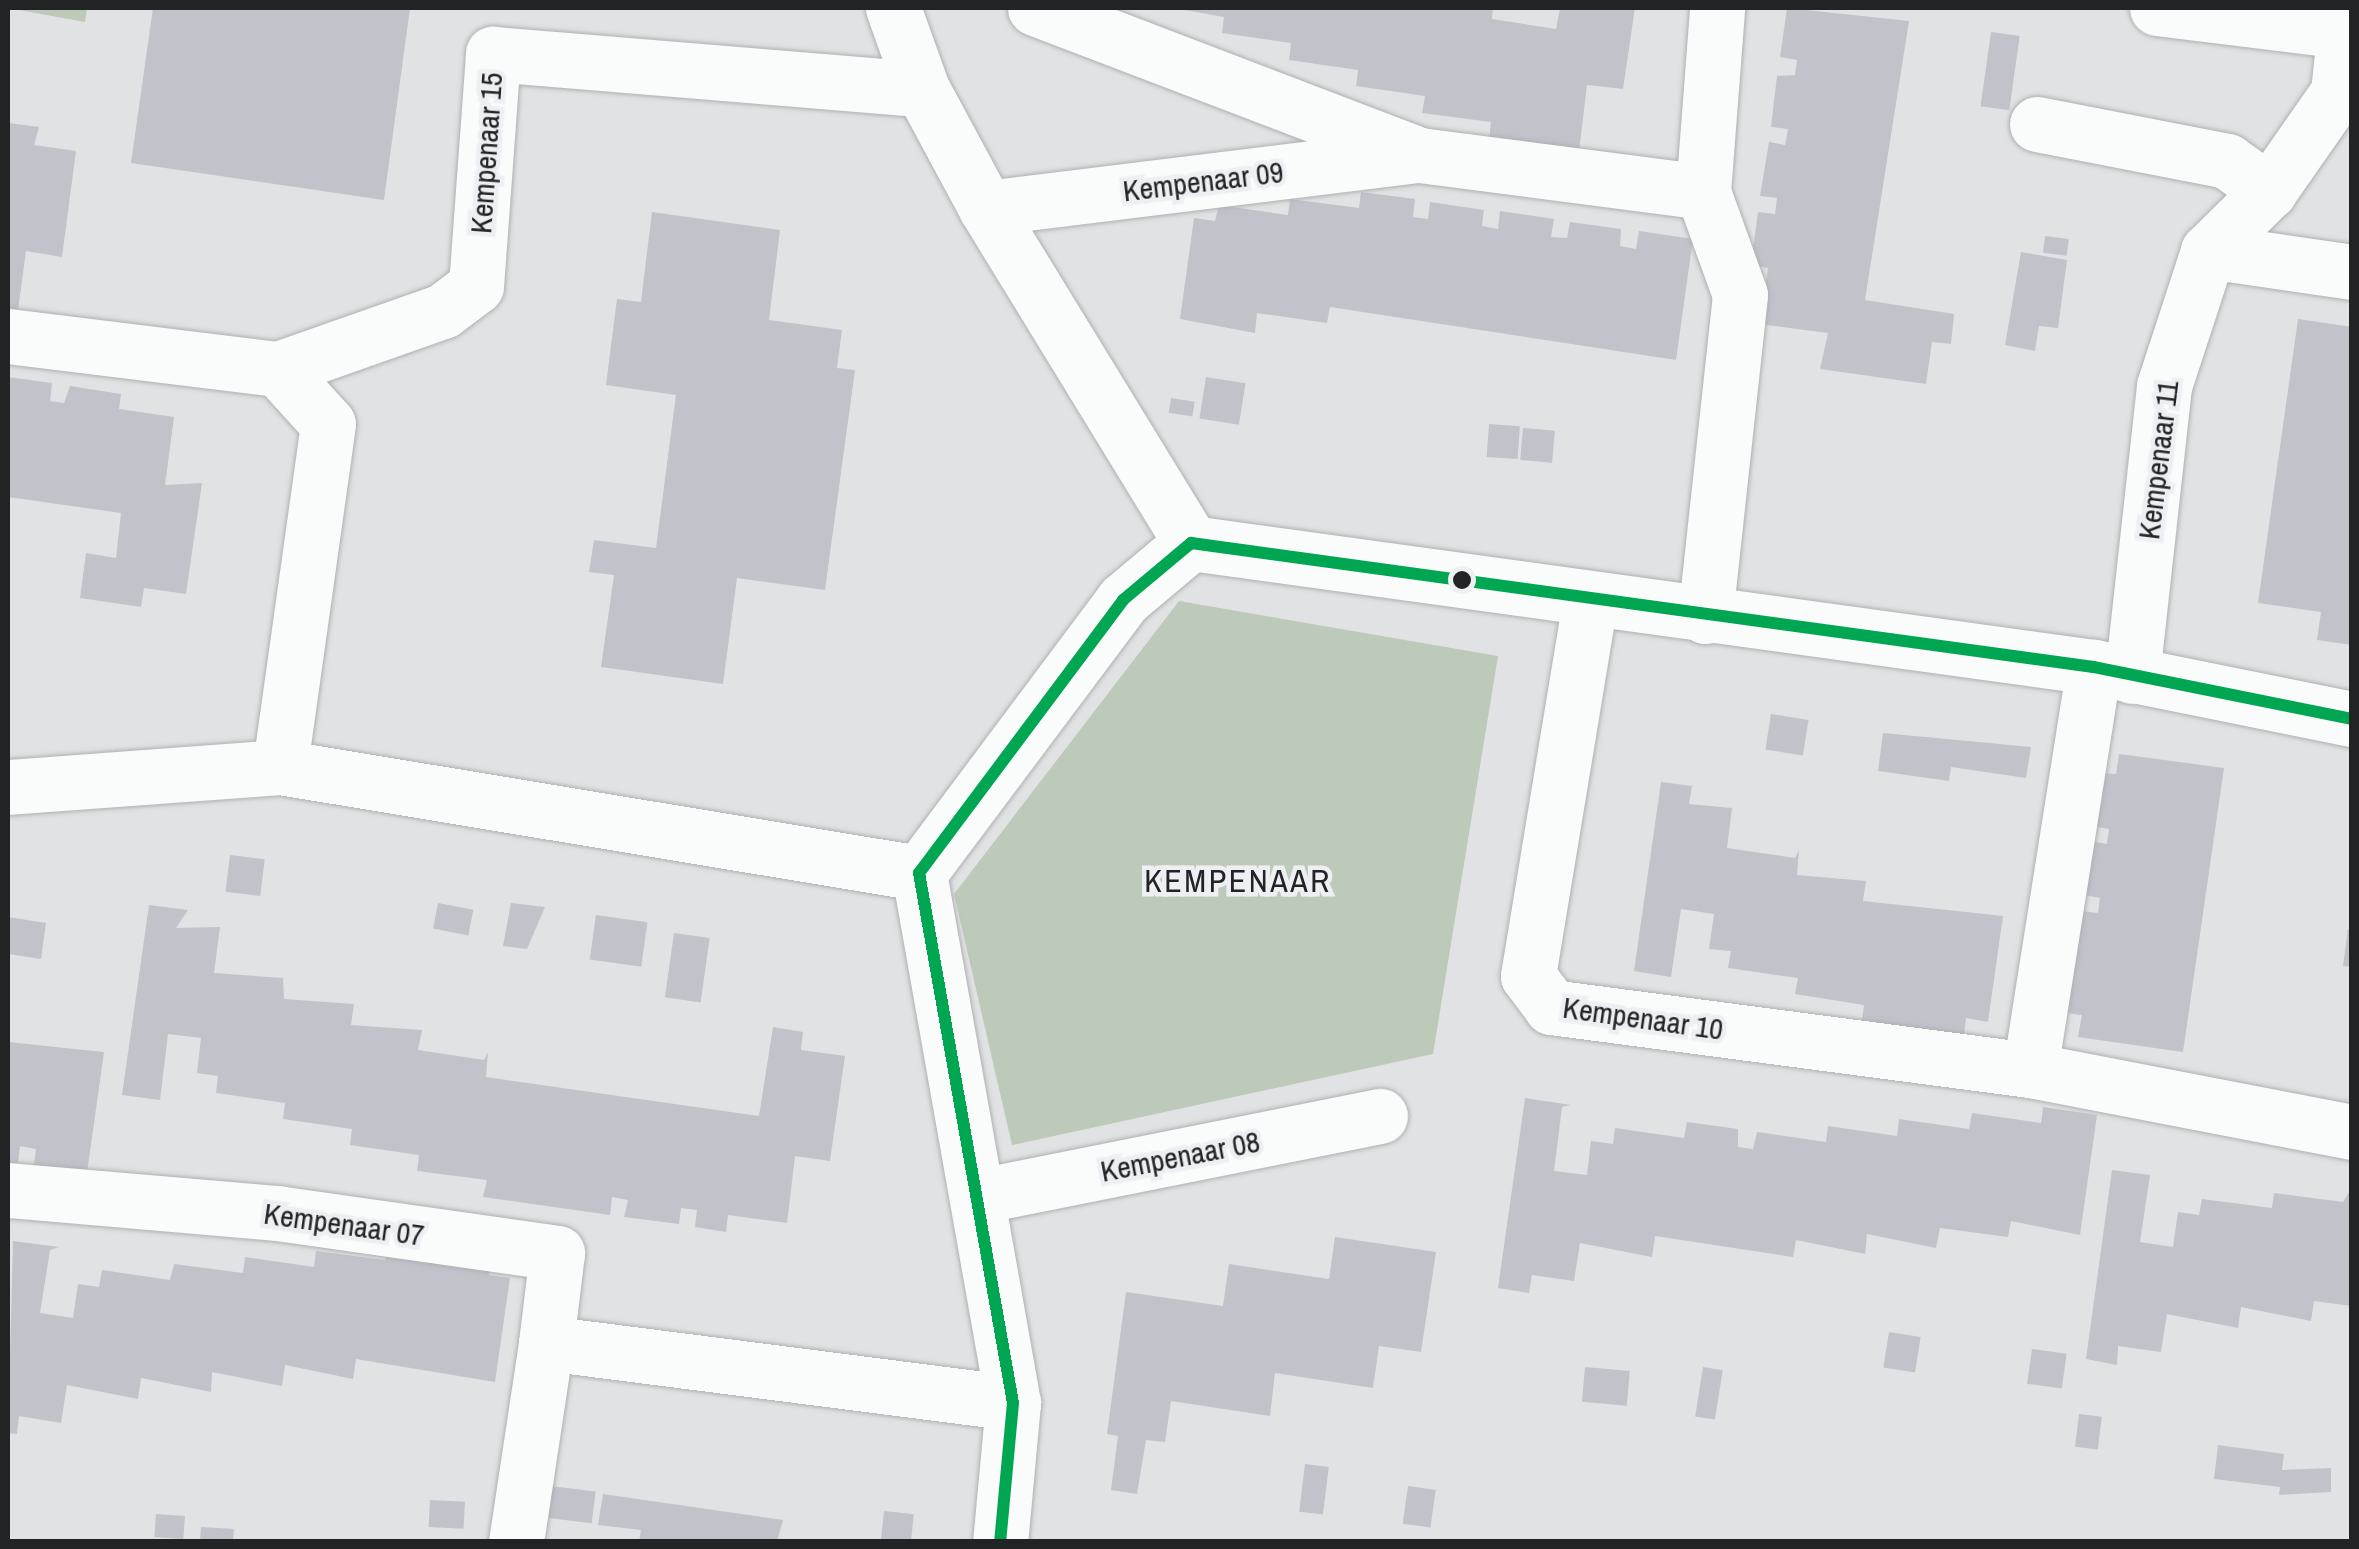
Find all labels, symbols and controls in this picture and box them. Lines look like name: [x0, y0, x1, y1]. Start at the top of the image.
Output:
street label: Kempenaar 15: [462, 71, 510, 235]
street label: Kempenaar 09: [1121, 153, 1285, 209]
street label: Kempenaar 11: [2130, 379, 2186, 541]
unlabelled marker: [1452, 570, 1472, 590]
district label: KEMPENAAR: [1144, 862, 1332, 900]
street label: Kempenaar 10: [1561, 989, 1725, 1047]
street label: Kempenaar 08: [1097, 1123, 1263, 1189]
street label: Kempenaar 07: [262, 1195, 426, 1253]

